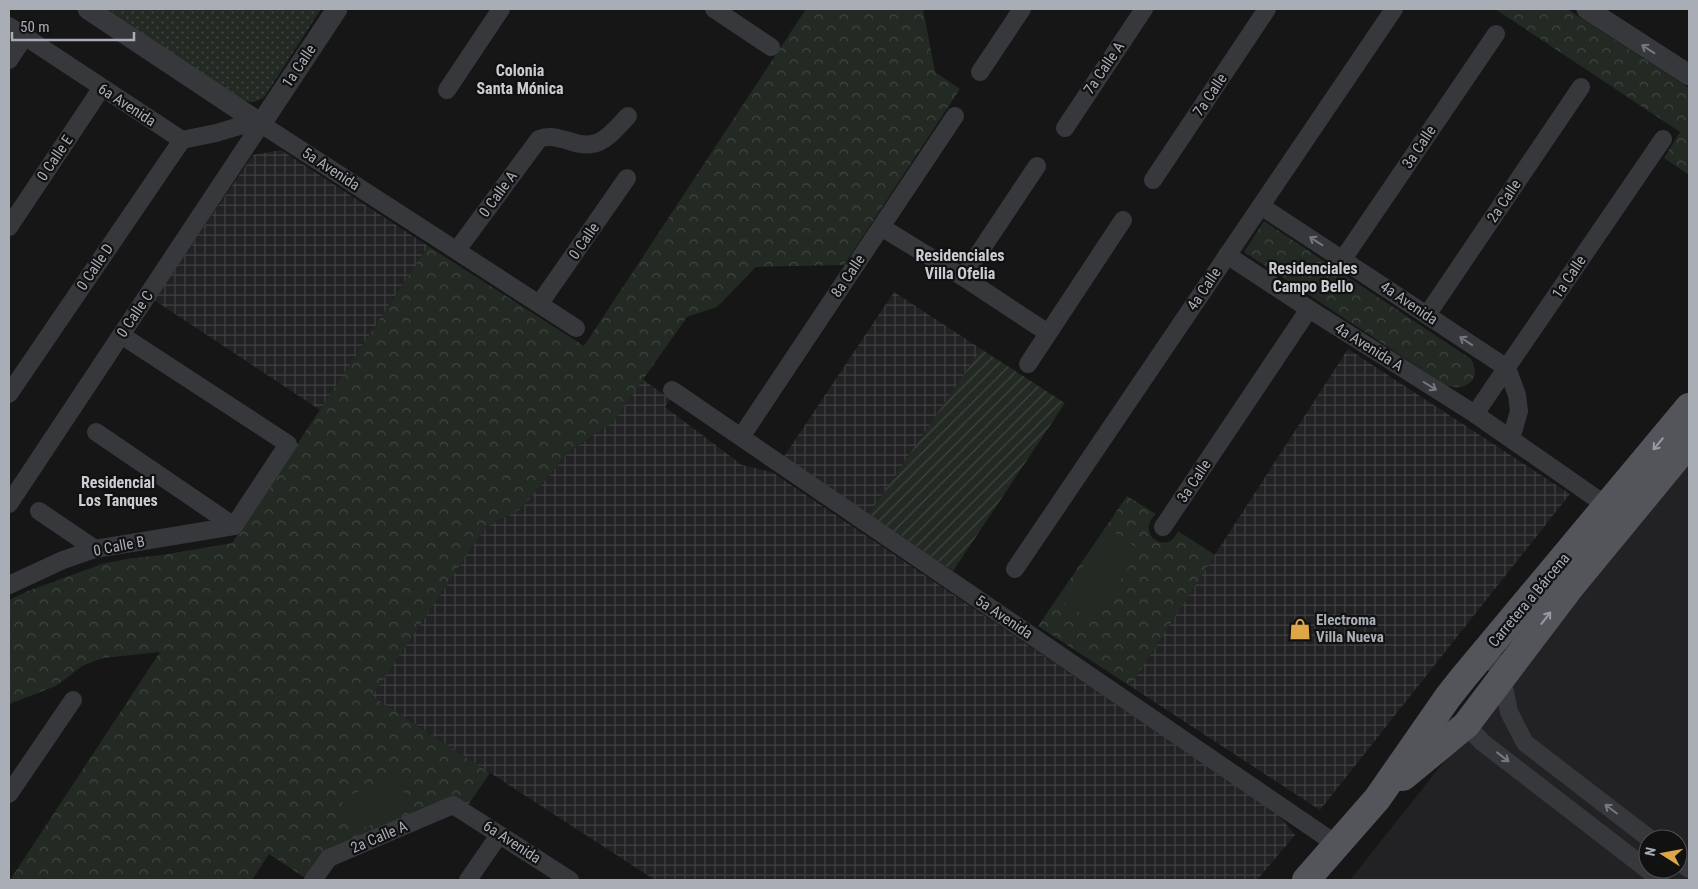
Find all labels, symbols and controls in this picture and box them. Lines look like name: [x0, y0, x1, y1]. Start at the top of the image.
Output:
scale bar: [12, 10, 135, 42]
text: 50 m: [20, 18, 50, 36]
street label: 7a Calle A: [1080, 38, 1128, 98]
street label: 1a Calle: [278, 41, 320, 91]
one-way arrow: [1642, 43, 1656, 53]
district label: Colonia Santa Mónica: [476, 61, 564, 98]
street label: 7a Calle: [1189, 70, 1231, 120]
street label: 6a Avenida: [95, 80, 159, 130]
street label: 3a Calle: [1398, 122, 1440, 172]
street label: 0 Calle E: [33, 132, 77, 184]
street label: 5a Avenida: [299, 144, 363, 194]
street label: 0 Calle A: [475, 167, 521, 221]
street label: 2a Calle: [1483, 176, 1525, 226]
street label: 0 Calle: [565, 219, 603, 263]
one-way arrow: [1309, 236, 1323, 247]
street label: 0 Calle D: [73, 240, 117, 294]
district label: Residenciales Villa Ofelia: [915, 246, 1005, 283]
street label: 8a Calle: [827, 251, 869, 301]
street label: 1a Calle: [1548, 252, 1590, 302]
district label: Residenciales Campo Bello: [1268, 259, 1358, 296]
street label: 4a Calle: [1183, 264, 1225, 314]
street label: 4a Avenida: [1377, 277, 1441, 329]
street label: 0 Calle C: [113, 287, 157, 341]
street label: 4a Avenida A: [1332, 319, 1407, 375]
one-way arrow: [1459, 336, 1473, 346]
one-way arrow: [1422, 381, 1436, 391]
one-way arrow: [1653, 437, 1664, 450]
street label: 3a Calle: [1173, 456, 1215, 506]
district label: Residencial Los Tanques: [78, 473, 158, 510]
street label: 0 Calle B: [92, 532, 146, 560]
street label: Carretera a Bárcena: [1485, 549, 1573, 651]
street label: 5a Avenida: [972, 591, 1036, 643]
place label: Electroma Villa Nueva: [1316, 611, 1384, 646]
one-way arrow: [1541, 612, 1552, 625]
shop icon: Electroma Villa Nueva: [1287, 616, 1313, 642]
one-way arrow: [1496, 752, 1509, 763]
one-way arrow: [1605, 804, 1618, 815]
street label: 2a Calle A: [348, 817, 410, 857]
street label: 6a Avenida: [480, 817, 544, 867]
north arrow: [1638, 829, 1688, 879]
text: N: [1642, 846, 1659, 857]

